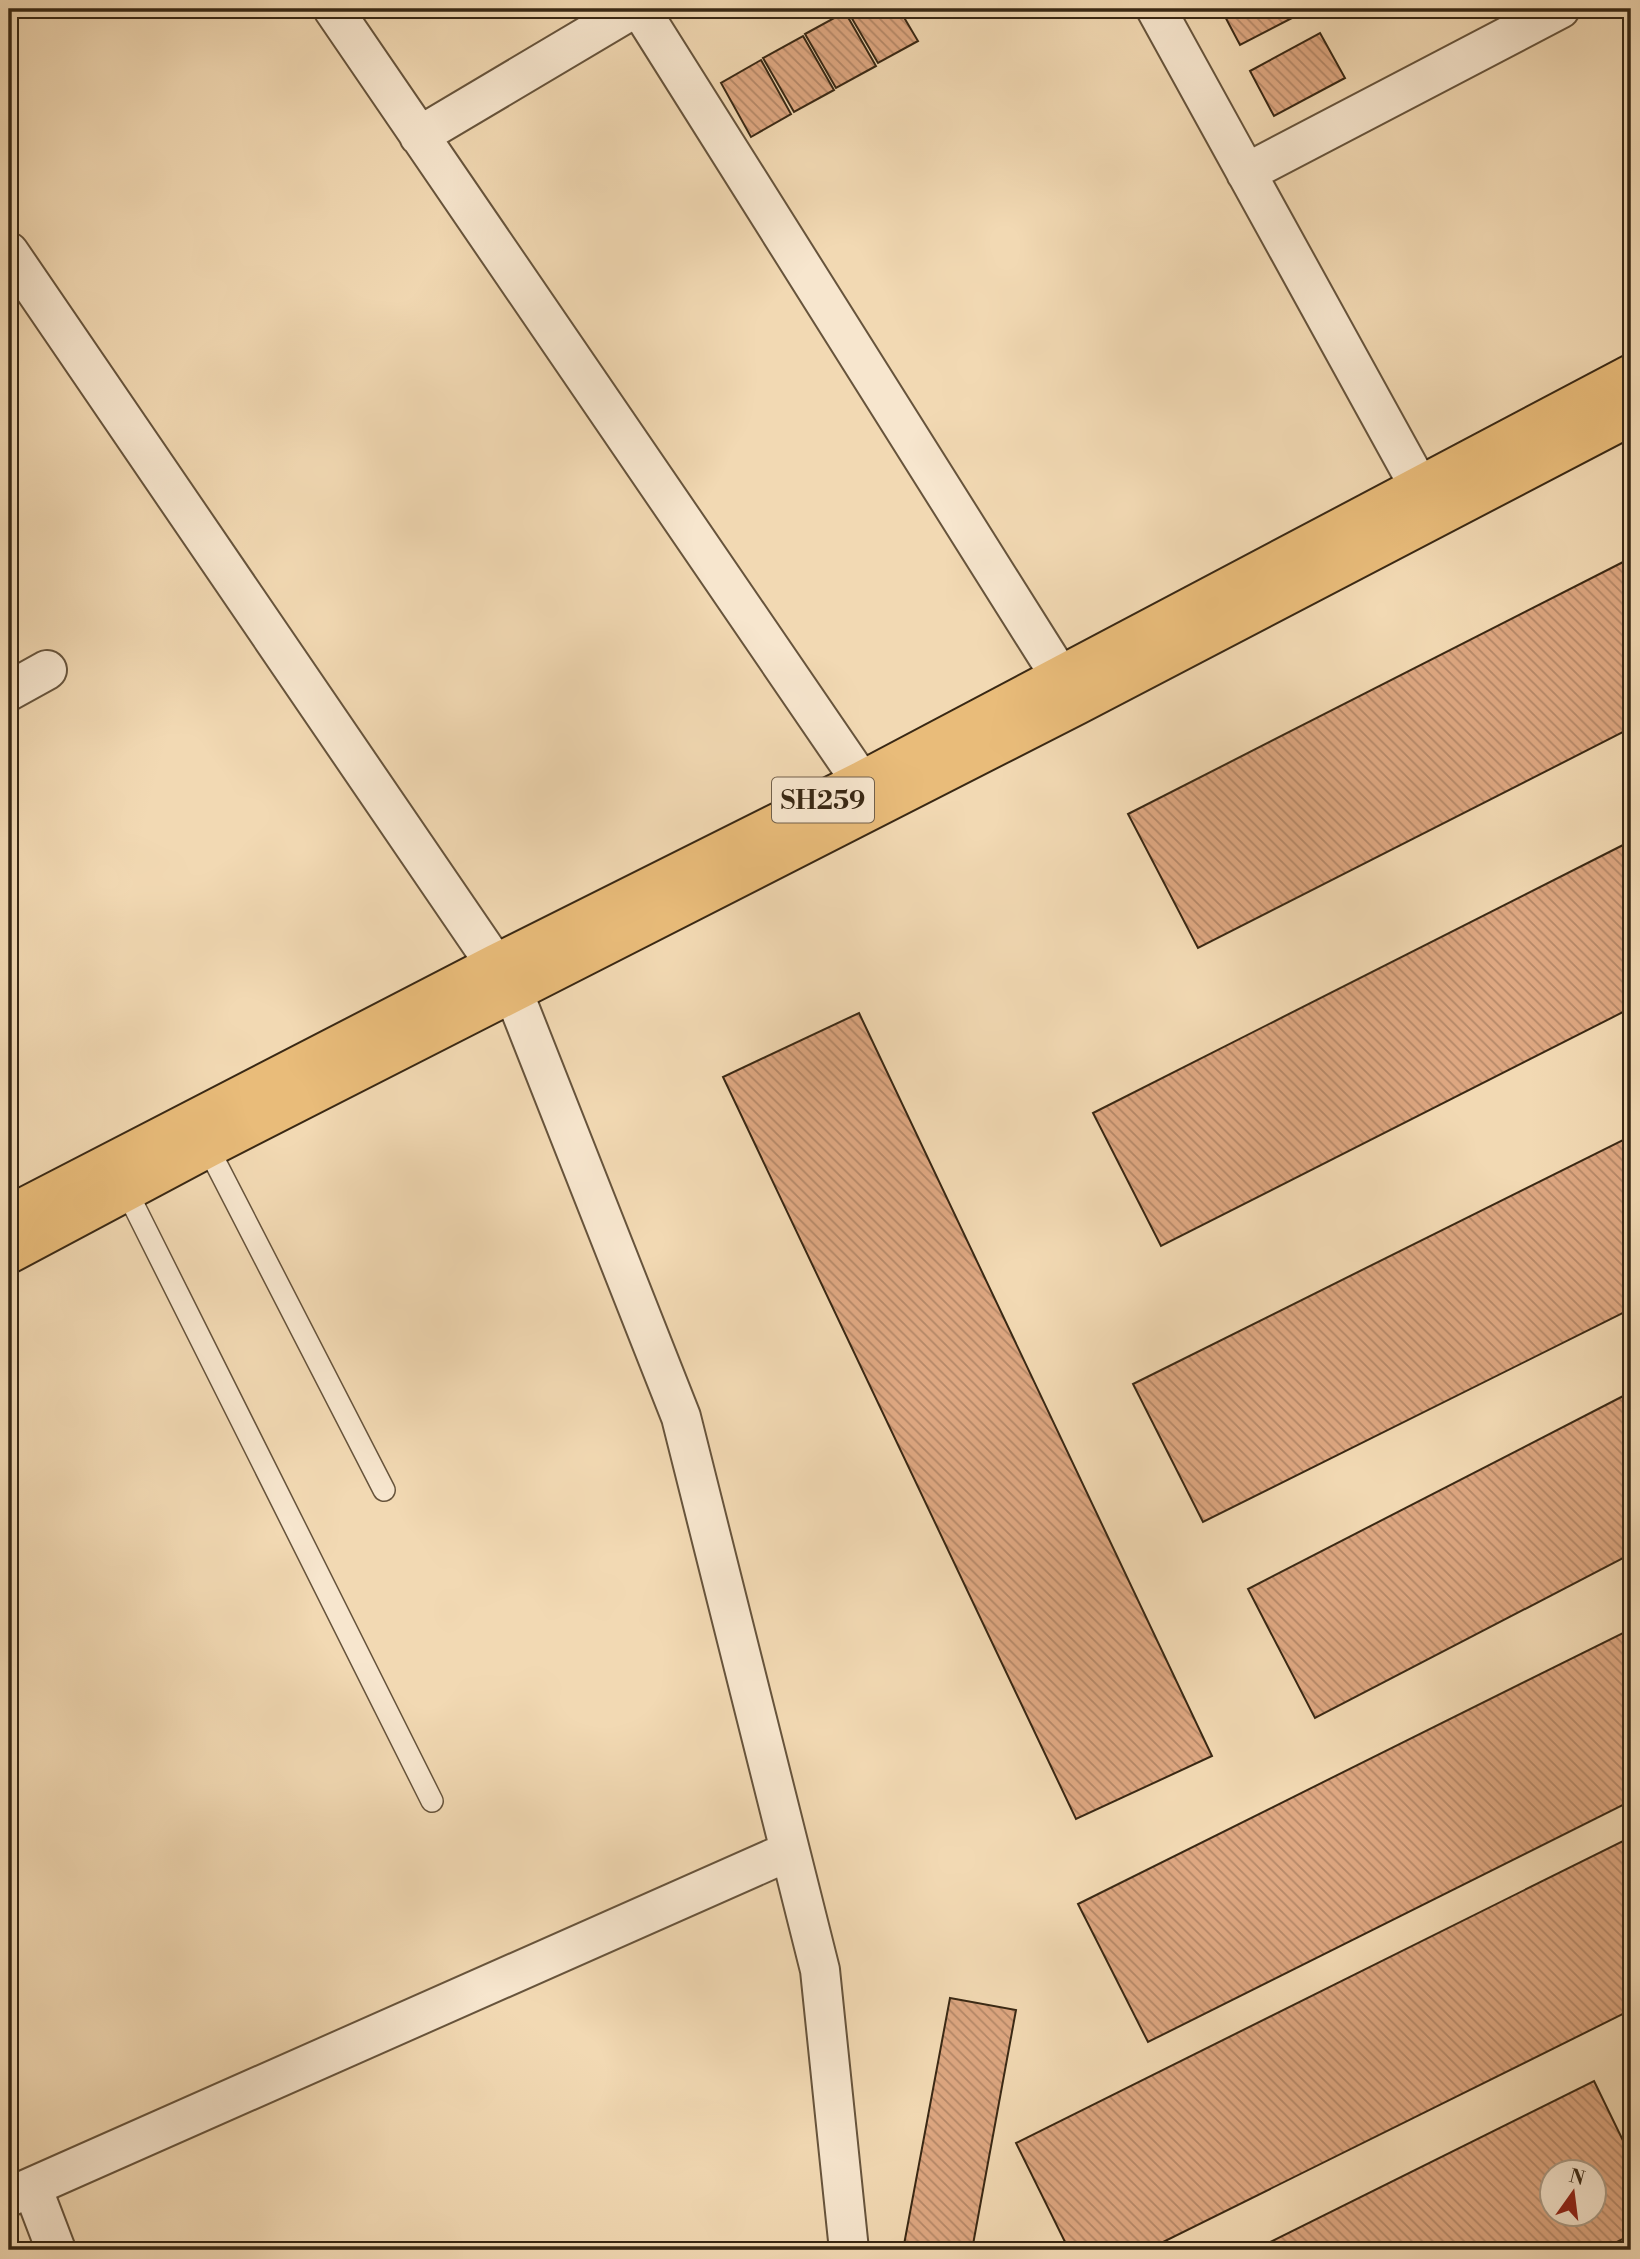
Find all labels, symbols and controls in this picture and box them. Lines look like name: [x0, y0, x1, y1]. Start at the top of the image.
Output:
road number: SH259: [772, 778, 874, 822]
north arrow: [1538, 2158, 1608, 2228]
text: N: [1567, 2164, 1587, 2191]

